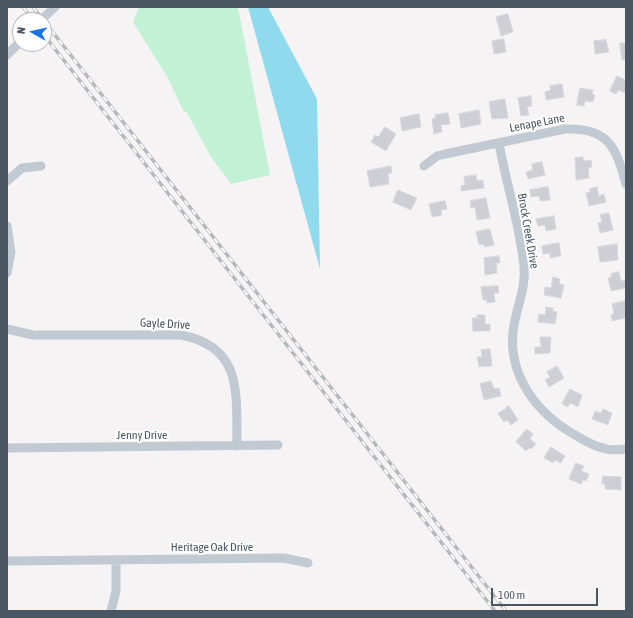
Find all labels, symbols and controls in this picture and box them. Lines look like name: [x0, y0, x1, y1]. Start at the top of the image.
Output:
north arrow: [12, 12, 52, 52]
text: N: [15, 26, 28, 35]
street label: Lenape Lane: [508, 111, 566, 135]
street label: Brock Creek Drive: [514, 192, 542, 270]
street label: Gayle Drive: [139, 315, 191, 333]
street label: Jenny Drive: [117, 428, 167, 442]
street label: Heritage Oak Drive: [171, 540, 253, 554]
scale bar: [493, 580, 600, 606]
text: 100 m: [498, 588, 525, 602]

